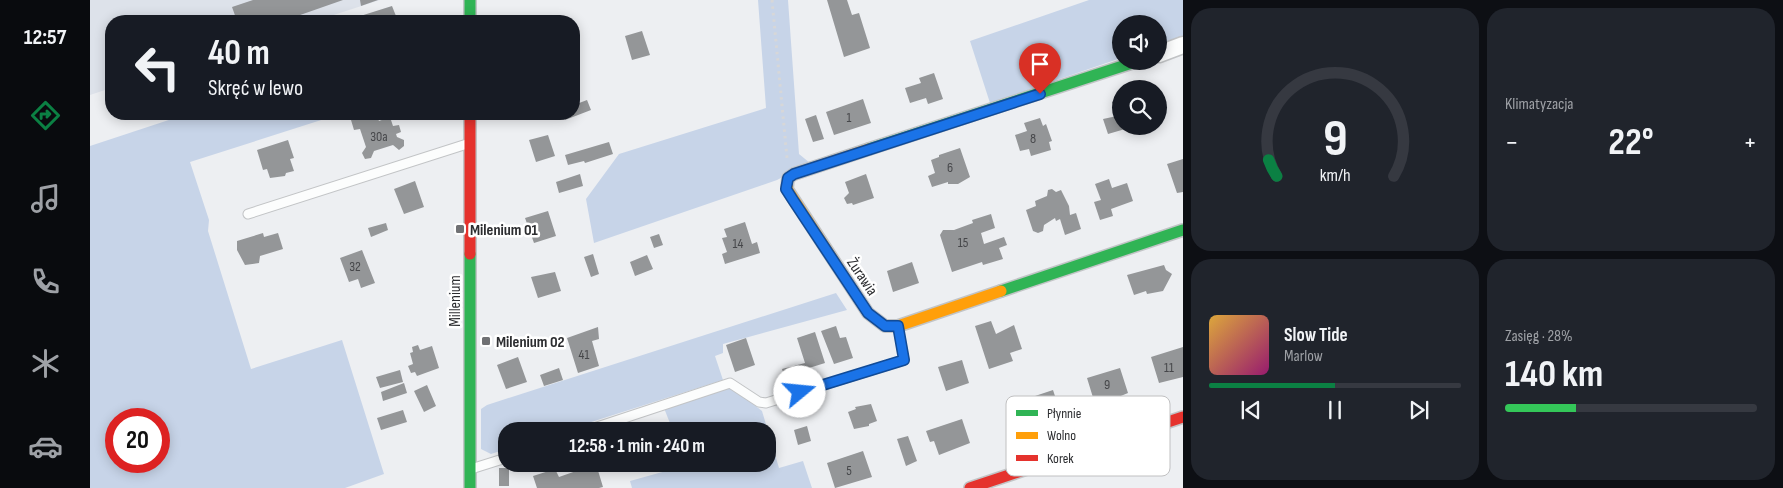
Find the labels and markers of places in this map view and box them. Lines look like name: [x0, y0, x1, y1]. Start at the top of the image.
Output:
pin: [1019, 43, 1061, 94]
place label: Milenium 01: [470, 221, 539, 240]
marker: Milenium 01: [454, 223, 466, 235]
place label: Milenium 02: [496, 333, 565, 352]
marker: Milenium 02: [480, 335, 492, 347]

